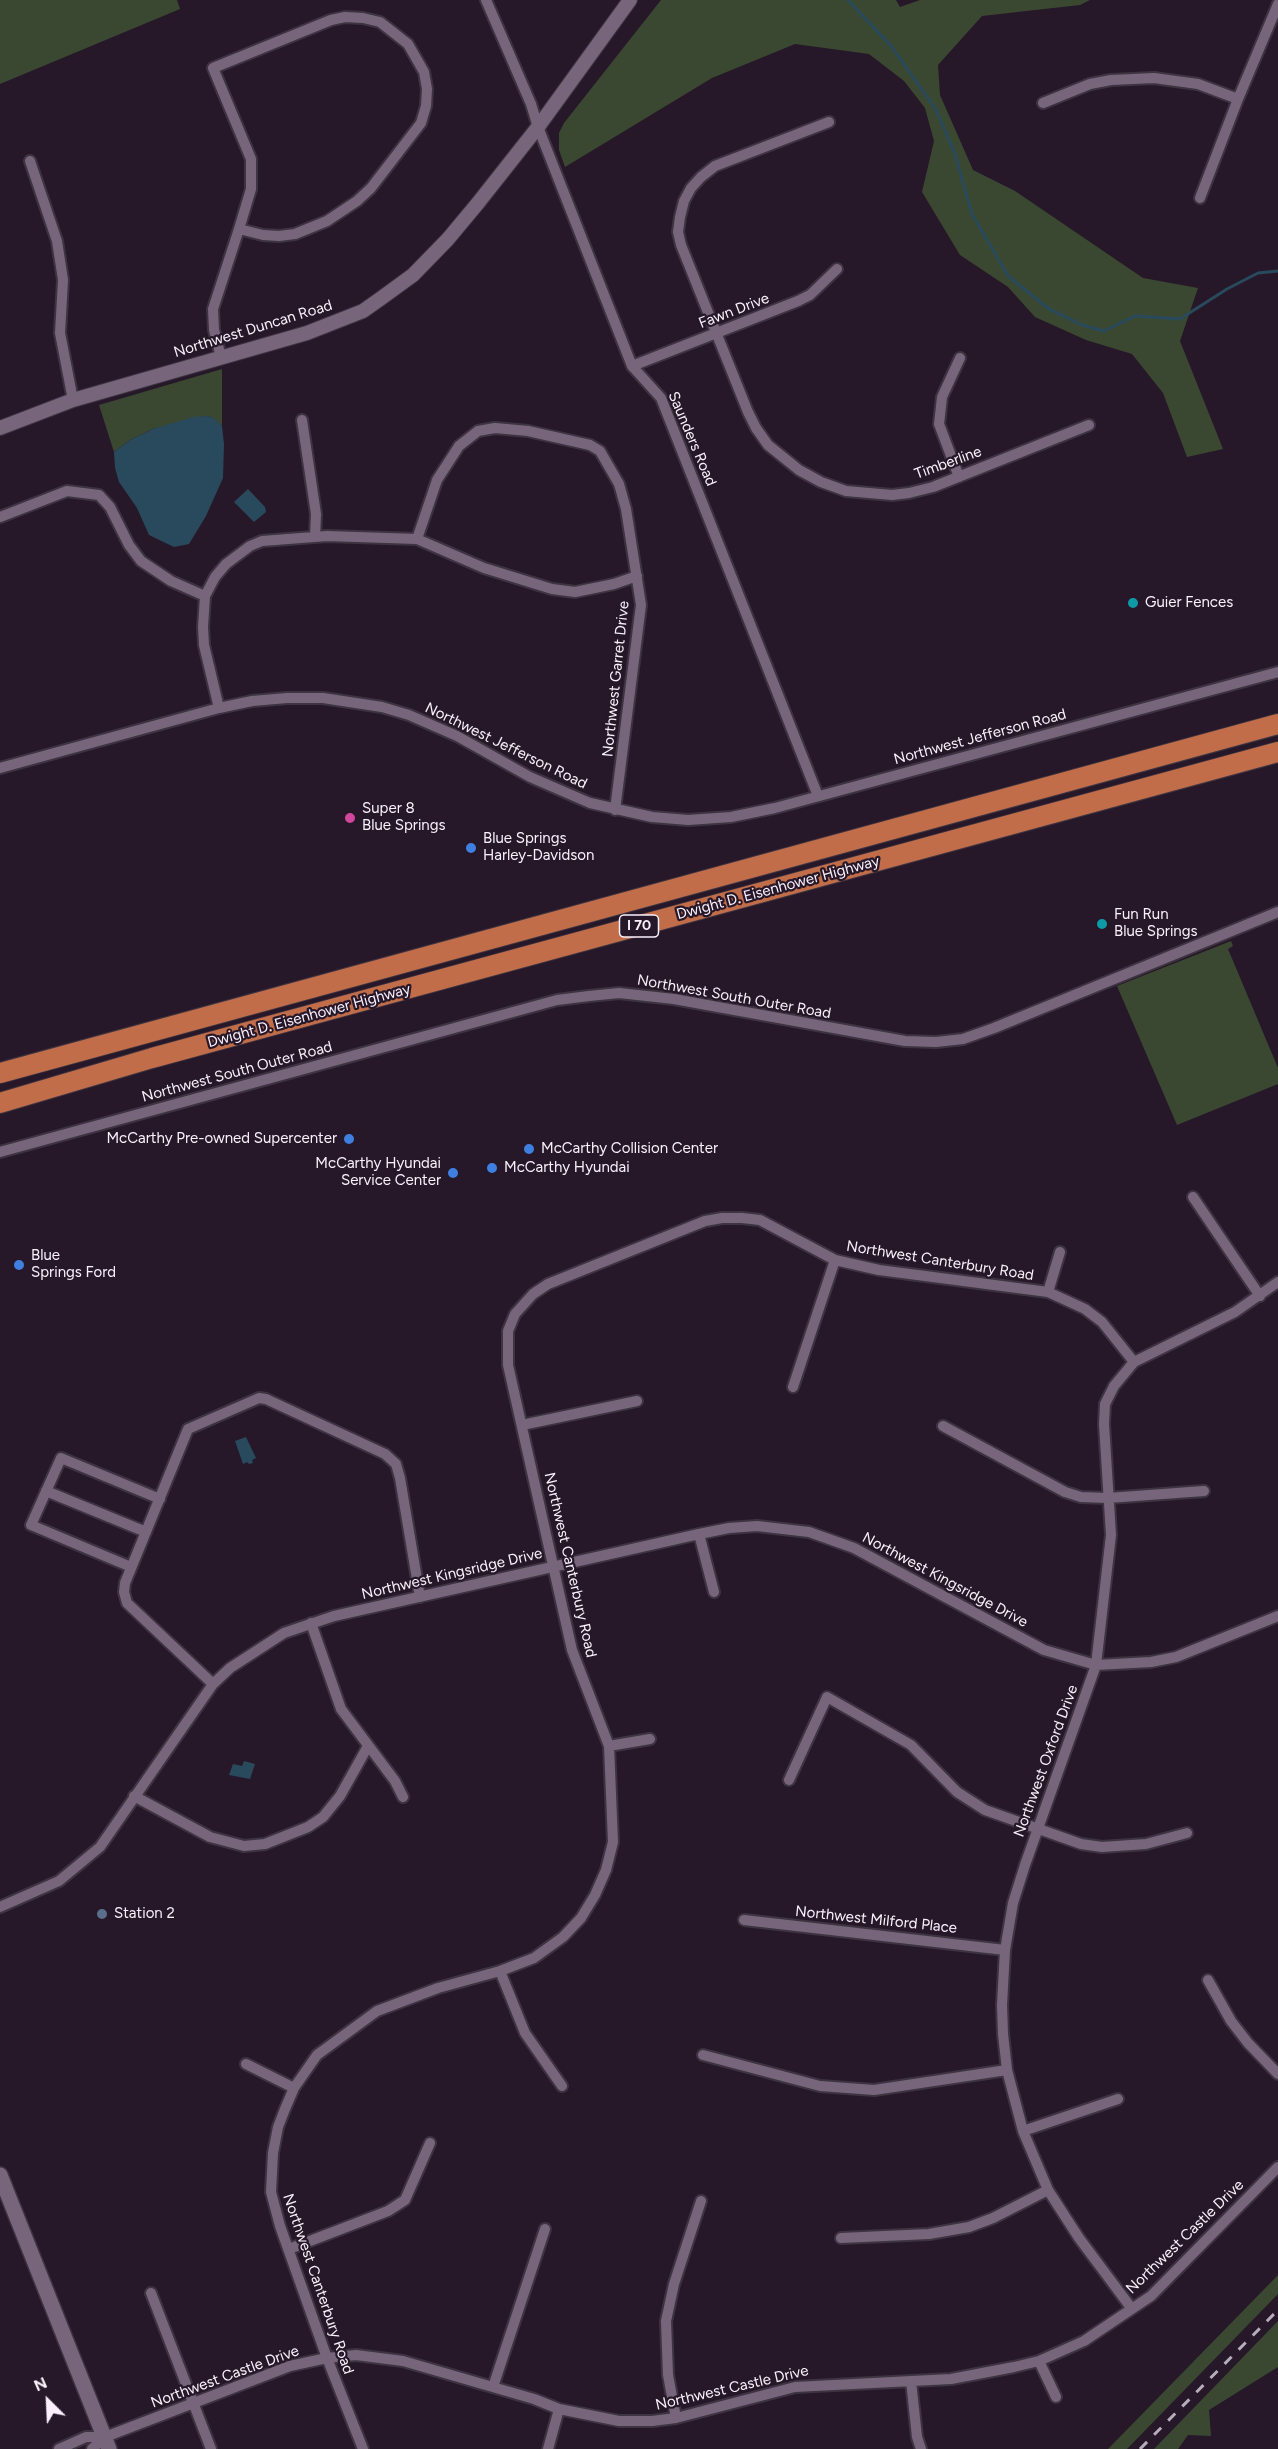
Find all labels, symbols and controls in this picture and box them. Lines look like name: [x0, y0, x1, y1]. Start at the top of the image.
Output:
street label: Fawn Drive: [696, 289, 772, 333]
street label: Northwest Duncan Road: [172, 296, 334, 362]
street label: Saunders Road: [664, 389, 720, 489]
street label: Timberline: [912, 443, 984, 483]
place label: Guier Fences: [1145, 594, 1233, 612]
marker: Guier Fences: [1126, 596, 1140, 610]
street label: Northwest Garret Drive: [599, 600, 633, 758]
street label: Northwest Jefferson Road: [422, 699, 590, 793]
street label: Northwest Jefferson Road: [892, 705, 1068, 769]
place label: Super 8 Blue Springs: [362, 800, 446, 835]
marker: Super 8 Blue Springs: [343, 811, 357, 825]
place label: Blue Springs Harley-Davidson: [483, 830, 594, 865]
marker: Blue Springs Harley-Davidson: [464, 841, 478, 855]
street label: Dwight D. Eisenhower Highway: [675, 852, 881, 924]
place label: Fun Run Blue Springs: [1114, 906, 1198, 941]
road number: I 70: [620, 915, 658, 937]
marker: Fun Run Blue Springs: [1095, 917, 1109, 931]
street label: Northwest South Outer Road: [636, 971, 832, 1023]
street label: Dwight D. Eisenhower Highway: [206, 980, 412, 1052]
street label: Northwest South Outer Road: [140, 1038, 334, 1106]
place label: McCarthy Pre-owned Supercenter: [106, 1130, 337, 1148]
marker: McCarthy Pre-owned Supercenter: [342, 1132, 356, 1146]
place label: McCarthy Collision Center: [541, 1140, 718, 1158]
marker: McCarthy Collision Center: [522, 1142, 536, 1156]
place label: McCarthy Hyundai Service Center: [315, 1155, 441, 1190]
place label: McCarthy Hyundai: [504, 1159, 630, 1177]
marker: McCarthy Hyundai: [485, 1161, 499, 1175]
marker: McCarthy Hyundai Service Center: [446, 1166, 460, 1180]
street label: Northwest Canterbury Road: [845, 1237, 1035, 1285]
place label: Blue Springs Ford: [31, 1247, 116, 1282]
marker: Blue Springs Ford: [12, 1258, 26, 1272]
street label: Northwest Canterbury Road: [540, 1471, 600, 1659]
street label: Northwest Kingsridge Drive: [859, 1529, 1031, 1631]
street label: Northwest Kingsridge Drive: [360, 1544, 544, 1604]
street label: Northwest Oxford Drive: [1010, 1682, 1082, 1840]
street label: Northwest Milford Place: [794, 1903, 958, 1937]
place label: Station 2: [114, 1905, 175, 1923]
marker: Station 2: [95, 1907, 109, 1921]
street label: Northwest Castle Drive: [1122, 2176, 1248, 2298]
street label: Northwest Canterbury Road: [279, 2191, 357, 2377]
street label: Northwest Castle Drive: [148, 2342, 302, 2412]
street label: Northwest Castle Drive: [654, 2362, 810, 2414]
north arrow: [18, 2371, 78, 2431]
text: N: [31, 2373, 50, 2395]

